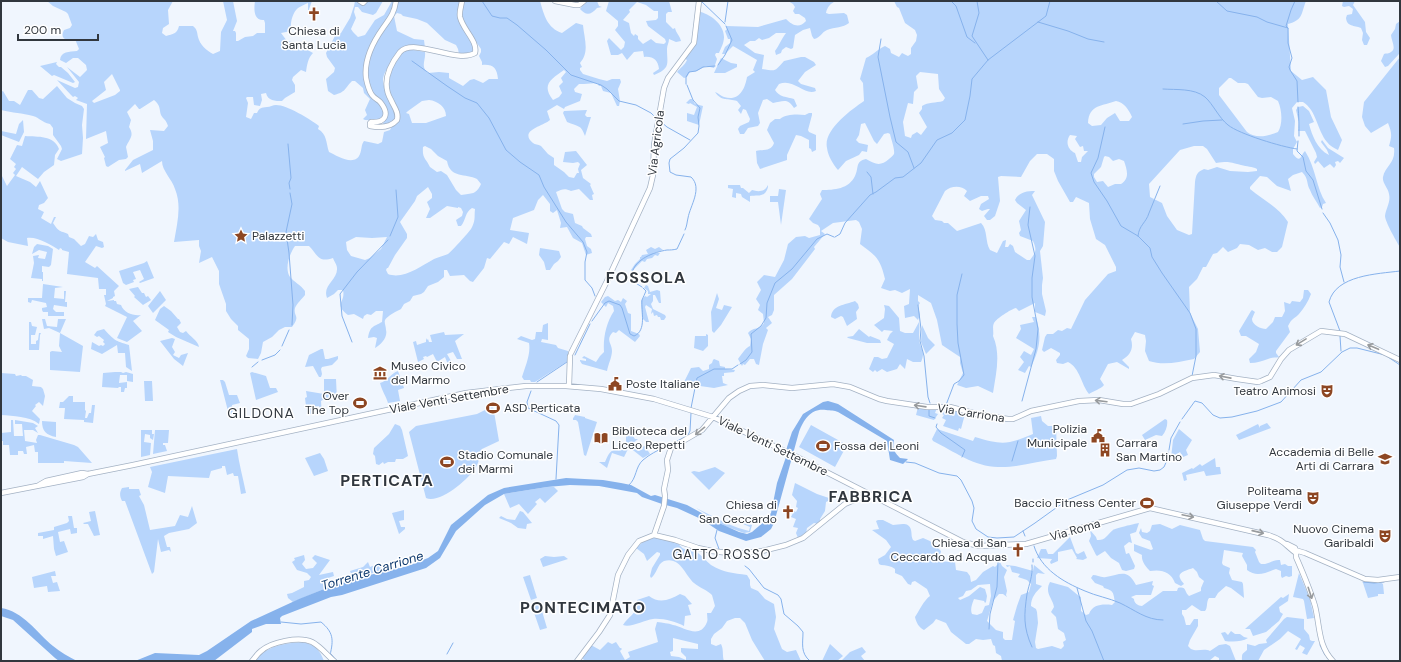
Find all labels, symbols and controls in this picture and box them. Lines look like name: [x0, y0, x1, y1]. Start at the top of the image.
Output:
church icon: Chiesa di Santa Lucia: [306, 6, 322, 22]
scale bar: [18, 16, 98, 42]
text: 200 m: [24, 22, 61, 38]
place label: Chiesa di Santa Lucia: [282, 23, 346, 53]
street label: Via Agricola: [644, 109, 668, 177]
place icon: Palazzetti: [233, 228, 249, 244]
place label: Palazzetti: [252, 228, 304, 244]
district label: FOSSOLA: [606, 267, 686, 288]
one-way arrow: [1296, 338, 1307, 346]
one-way arrow: [1367, 343, 1379, 350]
place label: Museo Civico del Marmo: [391, 358, 466, 388]
museum icon: Museo Civico del Marmo: [372, 365, 388, 381]
one-way arrow: [1219, 373, 1232, 381]
public building icon: Poste Italiane: [607, 376, 623, 392]
place label: Poste Italiane: [626, 376, 700, 392]
street label: Viale Venti Settembre: [388, 381, 510, 417]
place label: Teatro Animosi: [1233, 383, 1316, 399]
theatre icon: Teatro Animosi: [1319, 383, 1335, 399]
place label: Over The Top: [305, 388, 350, 418]
sports icon: Over The Top: [352, 395, 368, 411]
one-way arrow: [1095, 397, 1108, 405]
sports icon: ASD Perticata: [485, 400, 501, 416]
place label: ASD Perticata: [504, 400, 580, 416]
street label: Via Carriona: [936, 400, 1006, 426]
one-way arrow: [914, 402, 927, 410]
district label: GILDONA: [227, 404, 295, 422]
street label: Viale Venti Settembre: [715, 412, 831, 480]
place label: Polizia Municipale: [1027, 421, 1087, 451]
place label: Biblioteca del Liceo Repetti: [612, 423, 687, 453]
one-way arrow: [695, 426, 706, 435]
public building icon: Polizia Municipale: [1090, 428, 1106, 444]
library icon: Biblioteca del Liceo Repetti: [593, 430, 609, 446]
place label: Carrara San Martino: [1116, 435, 1182, 465]
sports icon: Fossa dei Leoni: [815, 438, 831, 454]
place label: Fossa dei Leoni: [834, 438, 919, 454]
building icon: Carrara San Martino: [1097, 442, 1113, 458]
place label: Accademia di Belle Arti di Carrara: [1269, 444, 1374, 474]
place label: Stadio Comunale dei Marmi: [458, 447, 553, 477]
school or university icon: Accademia di Belle Arti di Carrara: [1377, 451, 1393, 467]
sports icon: Stadio Comunale dei Marmi: [439, 454, 455, 470]
district label: PERTICATA: [340, 470, 434, 491]
place label: Politeama Giuseppe Verdi: [1217, 483, 1302, 513]
district label: FABBRICA: [829, 486, 913, 507]
theatre icon: Politeama Giuseppe Verdi: [1305, 490, 1321, 506]
place label: Baccio Fitness Center: [1014, 495, 1137, 511]
sports icon: Baccio Fitness Center: [1139, 495, 1155, 511]
place label: Chiesa di San Ceccardo: [699, 497, 777, 527]
church icon: Chiesa di San Ceccardo: [780, 504, 796, 520]
one-way arrow: [1181, 513, 1194, 521]
street label: Via Roma: [1048, 515, 1102, 545]
place label: Nuovo Cinema Garibaldi: [1293, 521, 1374, 551]
theatre icon: Nuovo Cinema Garibaldi: [1377, 528, 1393, 544]
one-way arrow: [1251, 529, 1264, 537]
place label: Chiesa di San Ceccardo ad Acquas: [891, 535, 1007, 565]
church icon: Chiesa di San Ceccardo ad Acquas: [1010, 542, 1026, 558]
district label: GATTO ROSSO: [672, 546, 772, 563]
water label: Torrente Carrione: [319, 547, 425, 594]
one-way arrow: [1307, 587, 1315, 599]
district label: PONTECIMATO: [520, 597, 646, 618]

